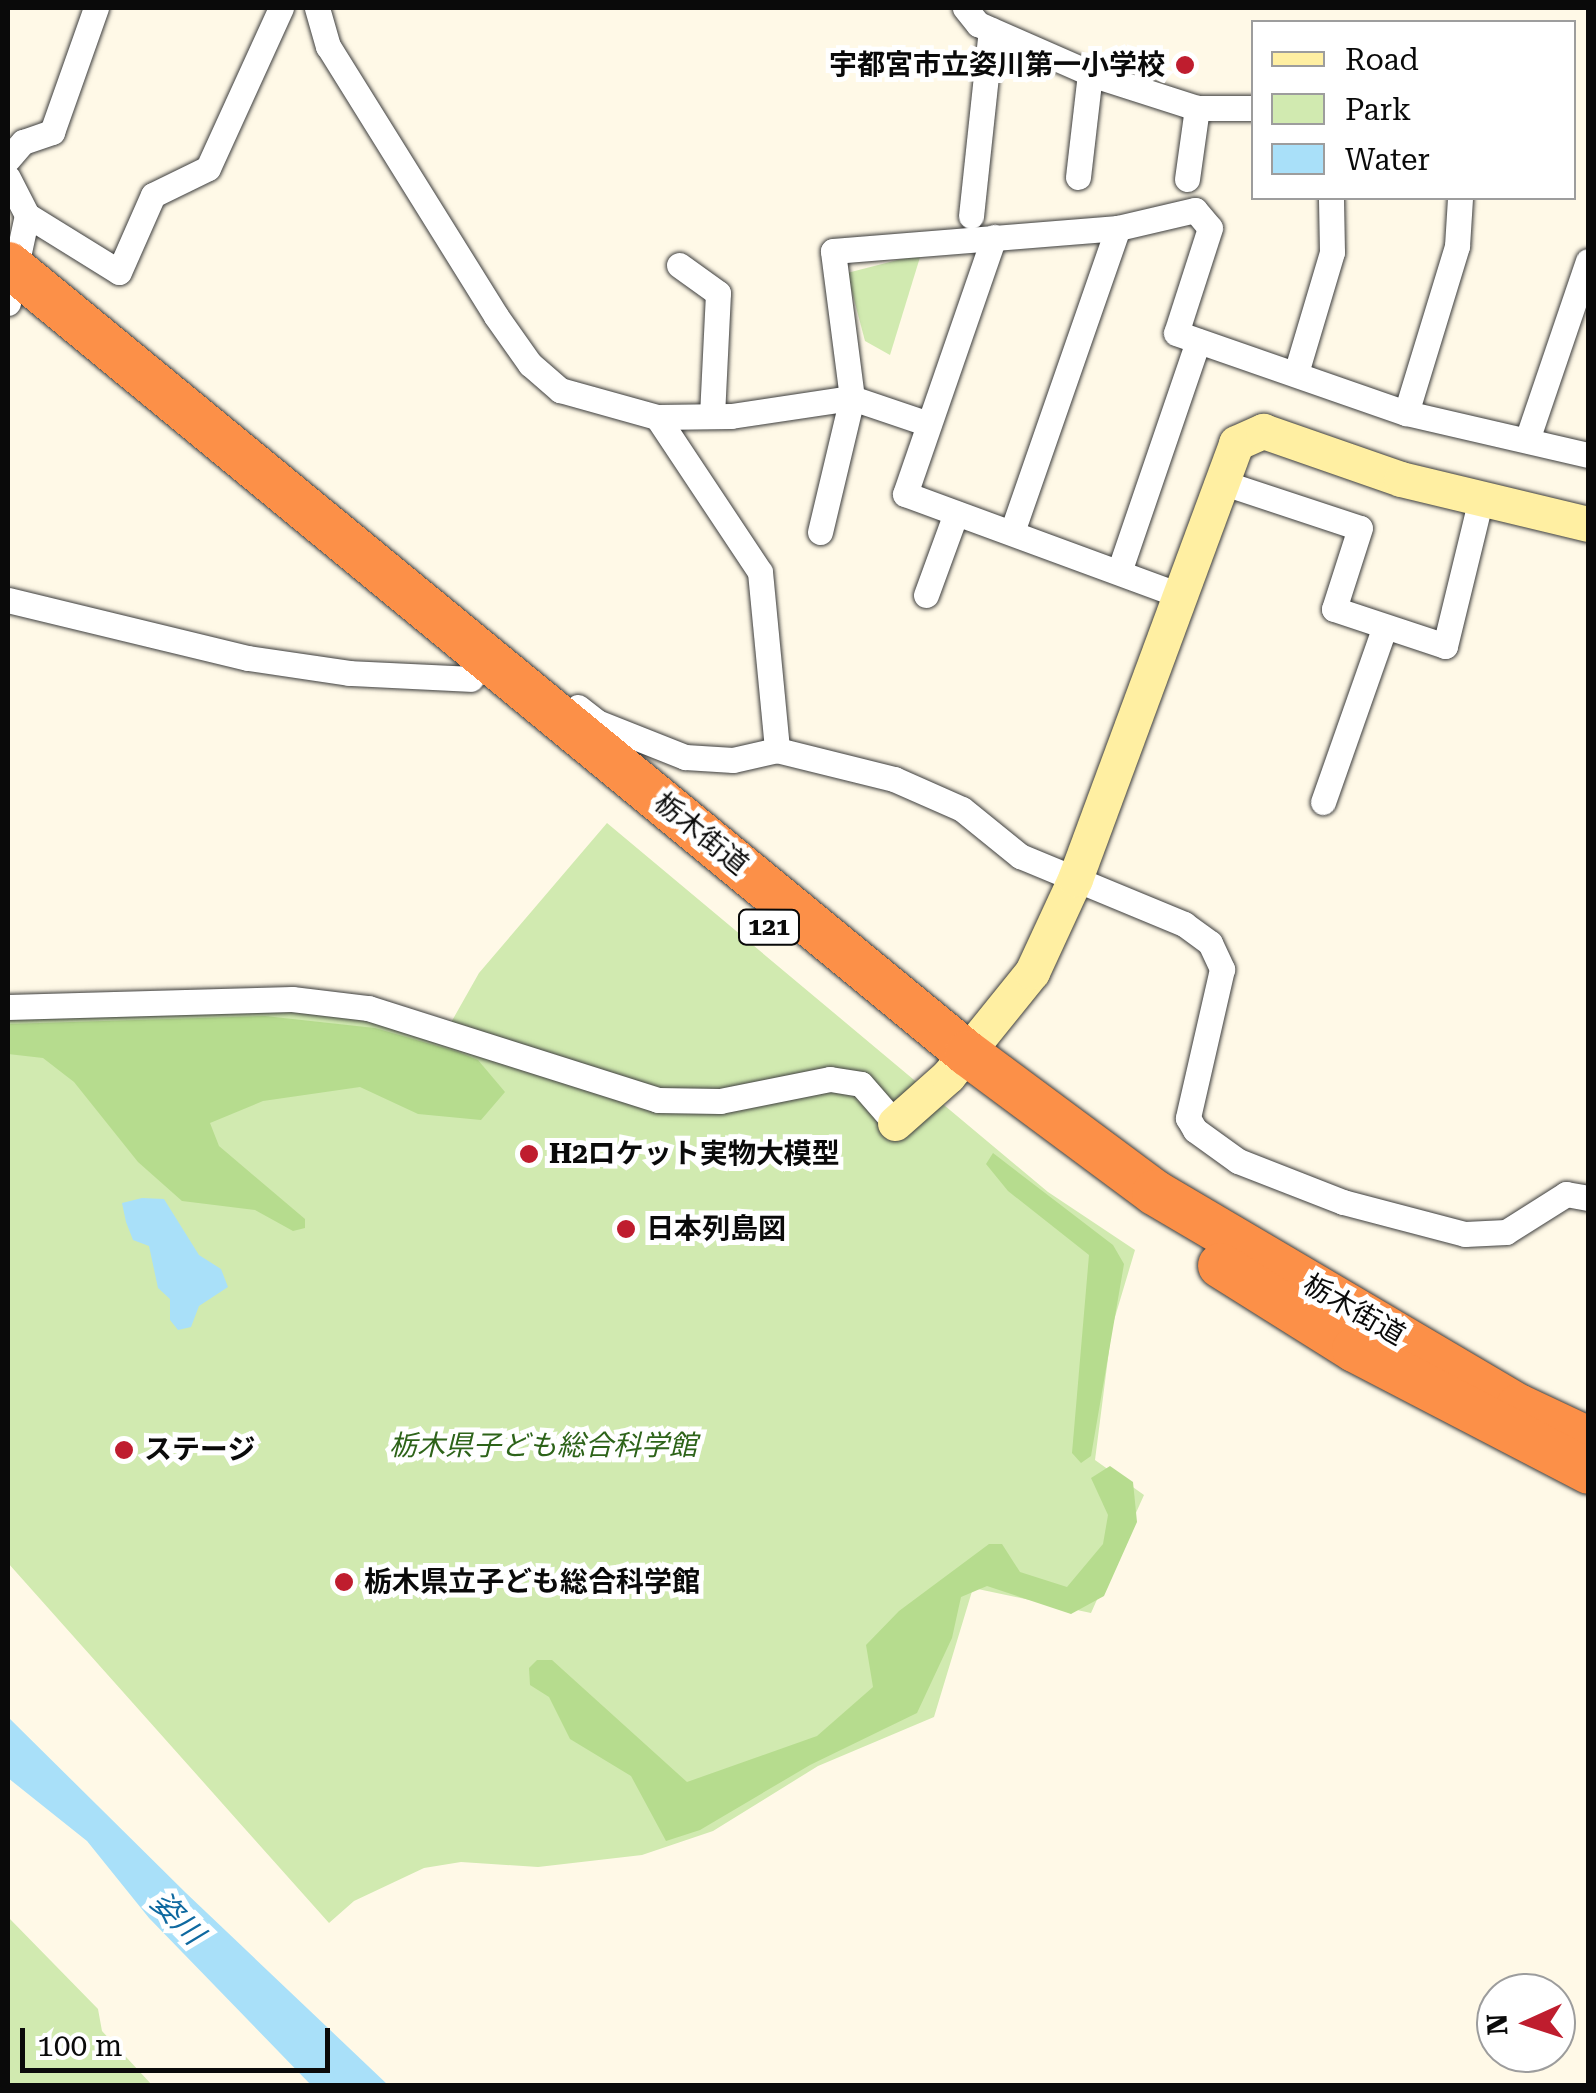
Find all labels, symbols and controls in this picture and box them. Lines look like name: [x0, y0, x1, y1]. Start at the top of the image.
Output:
legend: [1251, 20, 1576, 200]
text: Road: [1345, 42, 1419, 77]
place label: 宇都宮市立姿川第一小学校: [829, 48, 1165, 82]
marker: 宇都宮市立姿川第一小学校: [1174, 54, 1196, 76]
text: Park: [1345, 92, 1411, 127]
text: Water: [1345, 142, 1430, 177]
street label: 栃木街道: [647, 786, 755, 882]
road number: 121: [736, 907, 802, 947]
place label: H2ロケット実物大模型: [549, 1137, 840, 1171]
marker: H2ロケット実物大模型: [518, 1143, 540, 1165]
place label: 日本列島図: [646, 1212, 786, 1246]
marker: 日本列島図: [615, 1218, 637, 1240]
street label: 栃木街道: [1297, 1267, 1411, 1353]
park label: 栃木県子ども総合科学館: [389, 1429, 697, 1463]
place label: ステージ: [144, 1433, 256, 1467]
marker: ステージ: [113, 1439, 135, 1461]
place label: 栃木県立子ども総合科学館: [364, 1565, 700, 1599]
marker: 栃木県立子ども総合科学館: [333, 1571, 355, 1593]
water label: 姿川: [143, 1884, 211, 1952]
north arrow: [1476, 1973, 1576, 2073]
scale bar: [25, 2008, 335, 2070]
text: N: [1480, 2013, 1515, 2036]
text: 100 m: [37, 2028, 122, 2063]

